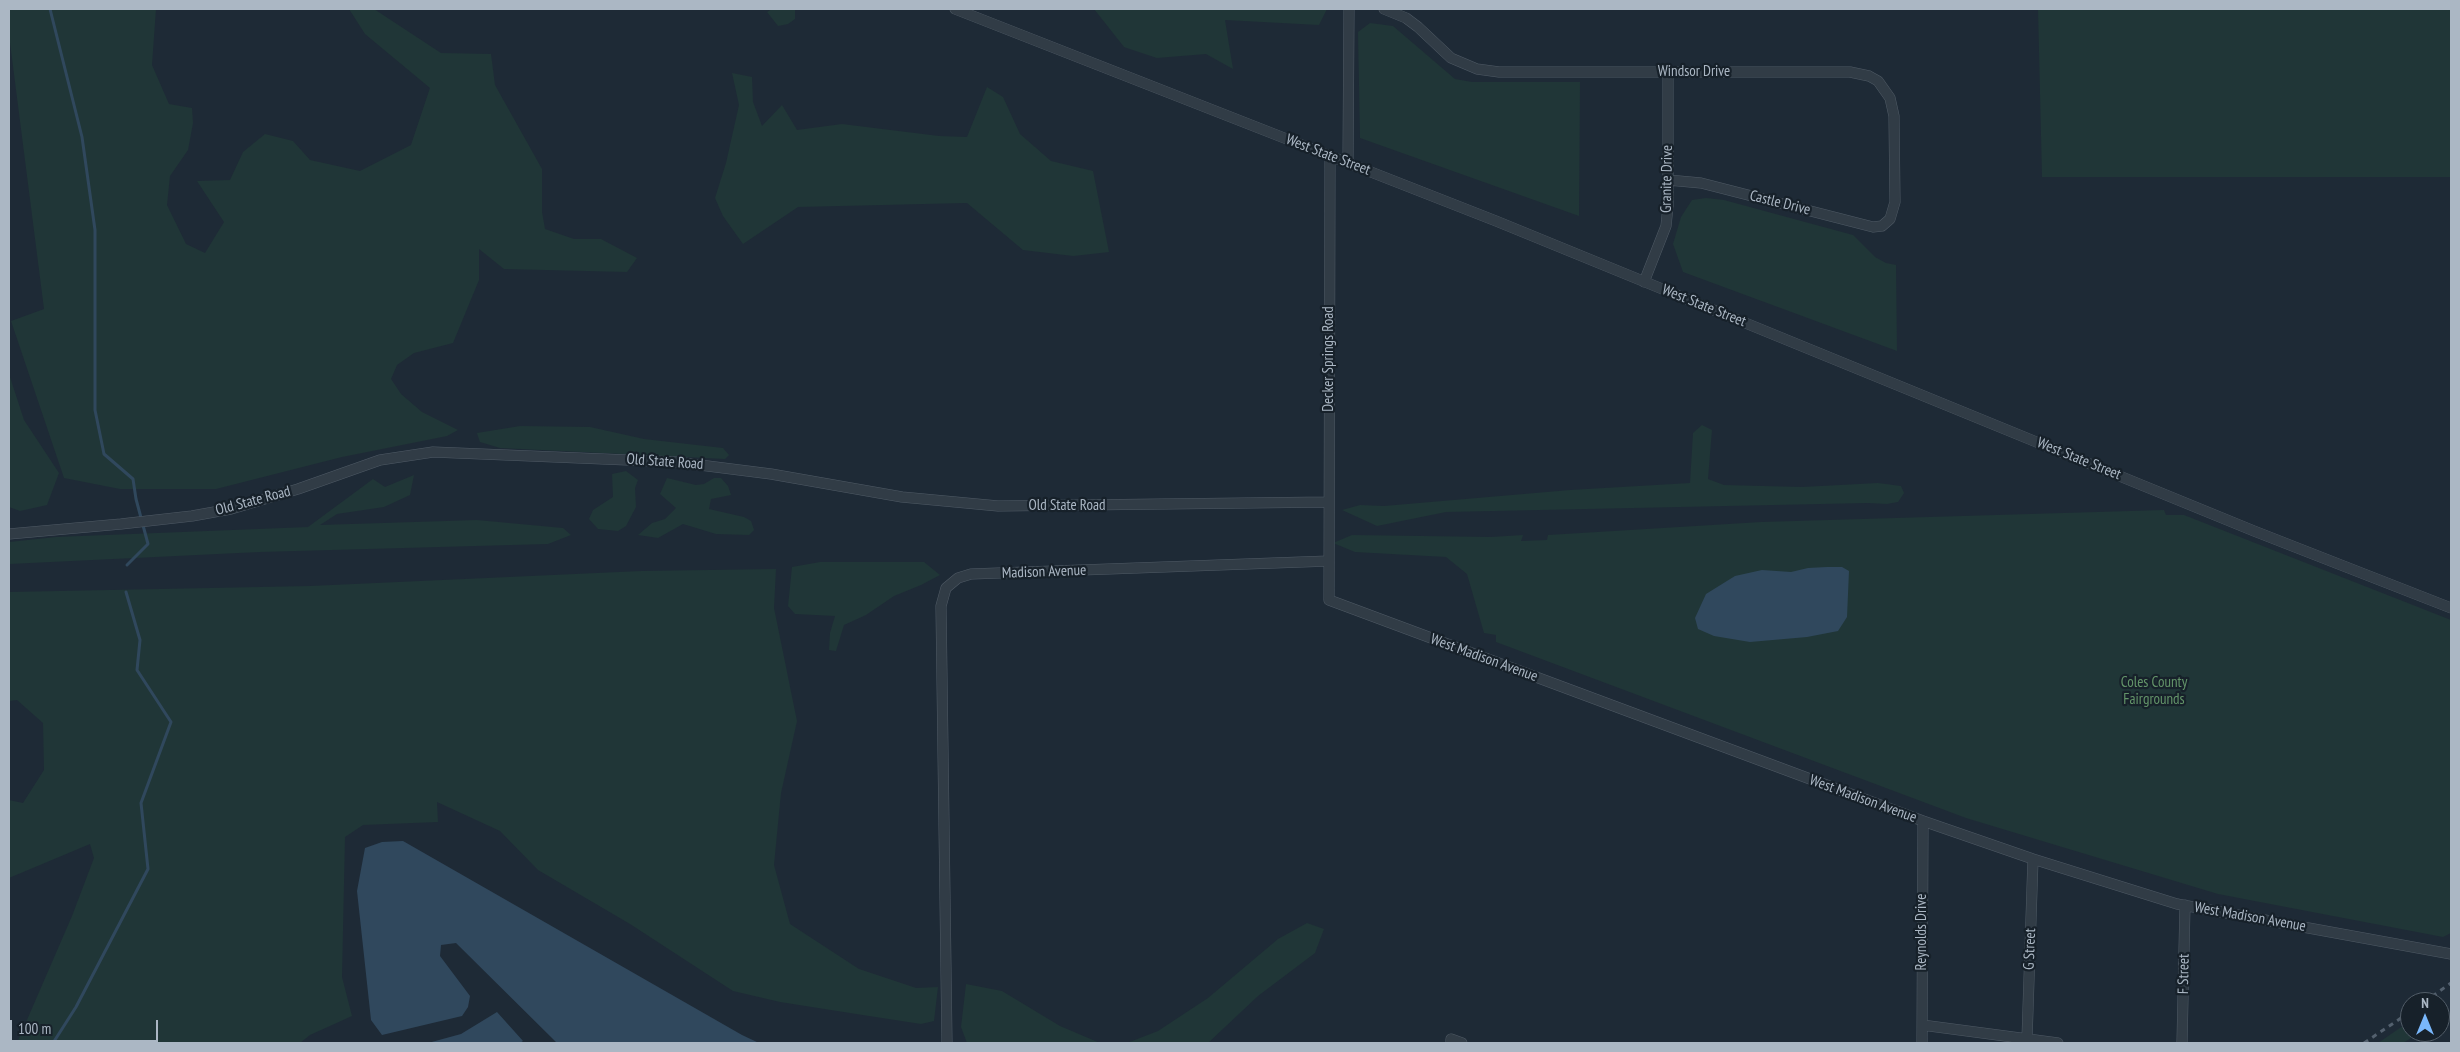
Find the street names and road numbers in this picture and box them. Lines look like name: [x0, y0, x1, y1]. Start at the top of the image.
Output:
street label: Windsor Drive: [1658, 63, 1730, 81]
street label: West State Street: [1283, 131, 1373, 179]
street label: Granite Drive: [1657, 145, 1677, 213]
street label: Castle Drive: [1748, 187, 1812, 219]
street label: West State Street: [1659, 281, 1749, 331]
street label: Decker Springs Road: [1320, 306, 1338, 412]
street label: West State Street: [2034, 434, 2124, 484]
street label: Old State Road: [626, 450, 704, 474]
street label: Old State Road: [214, 482, 292, 520]
street label: Old State Road: [1029, 497, 1105, 515]
street label: Madison Avenue: [1001, 562, 1087, 582]
street label: West Madison Avenue: [1428, 630, 1540, 686]
street label: West Madison Avenue: [1807, 771, 1919, 827]
street label: Reynolds Drive: [1913, 894, 1931, 970]
street label: West Madison Avenue: [2193, 898, 2307, 936]
street label: G Street: [2020, 928, 2040, 970]
street label: F Street: [2175, 954, 2193, 994]

